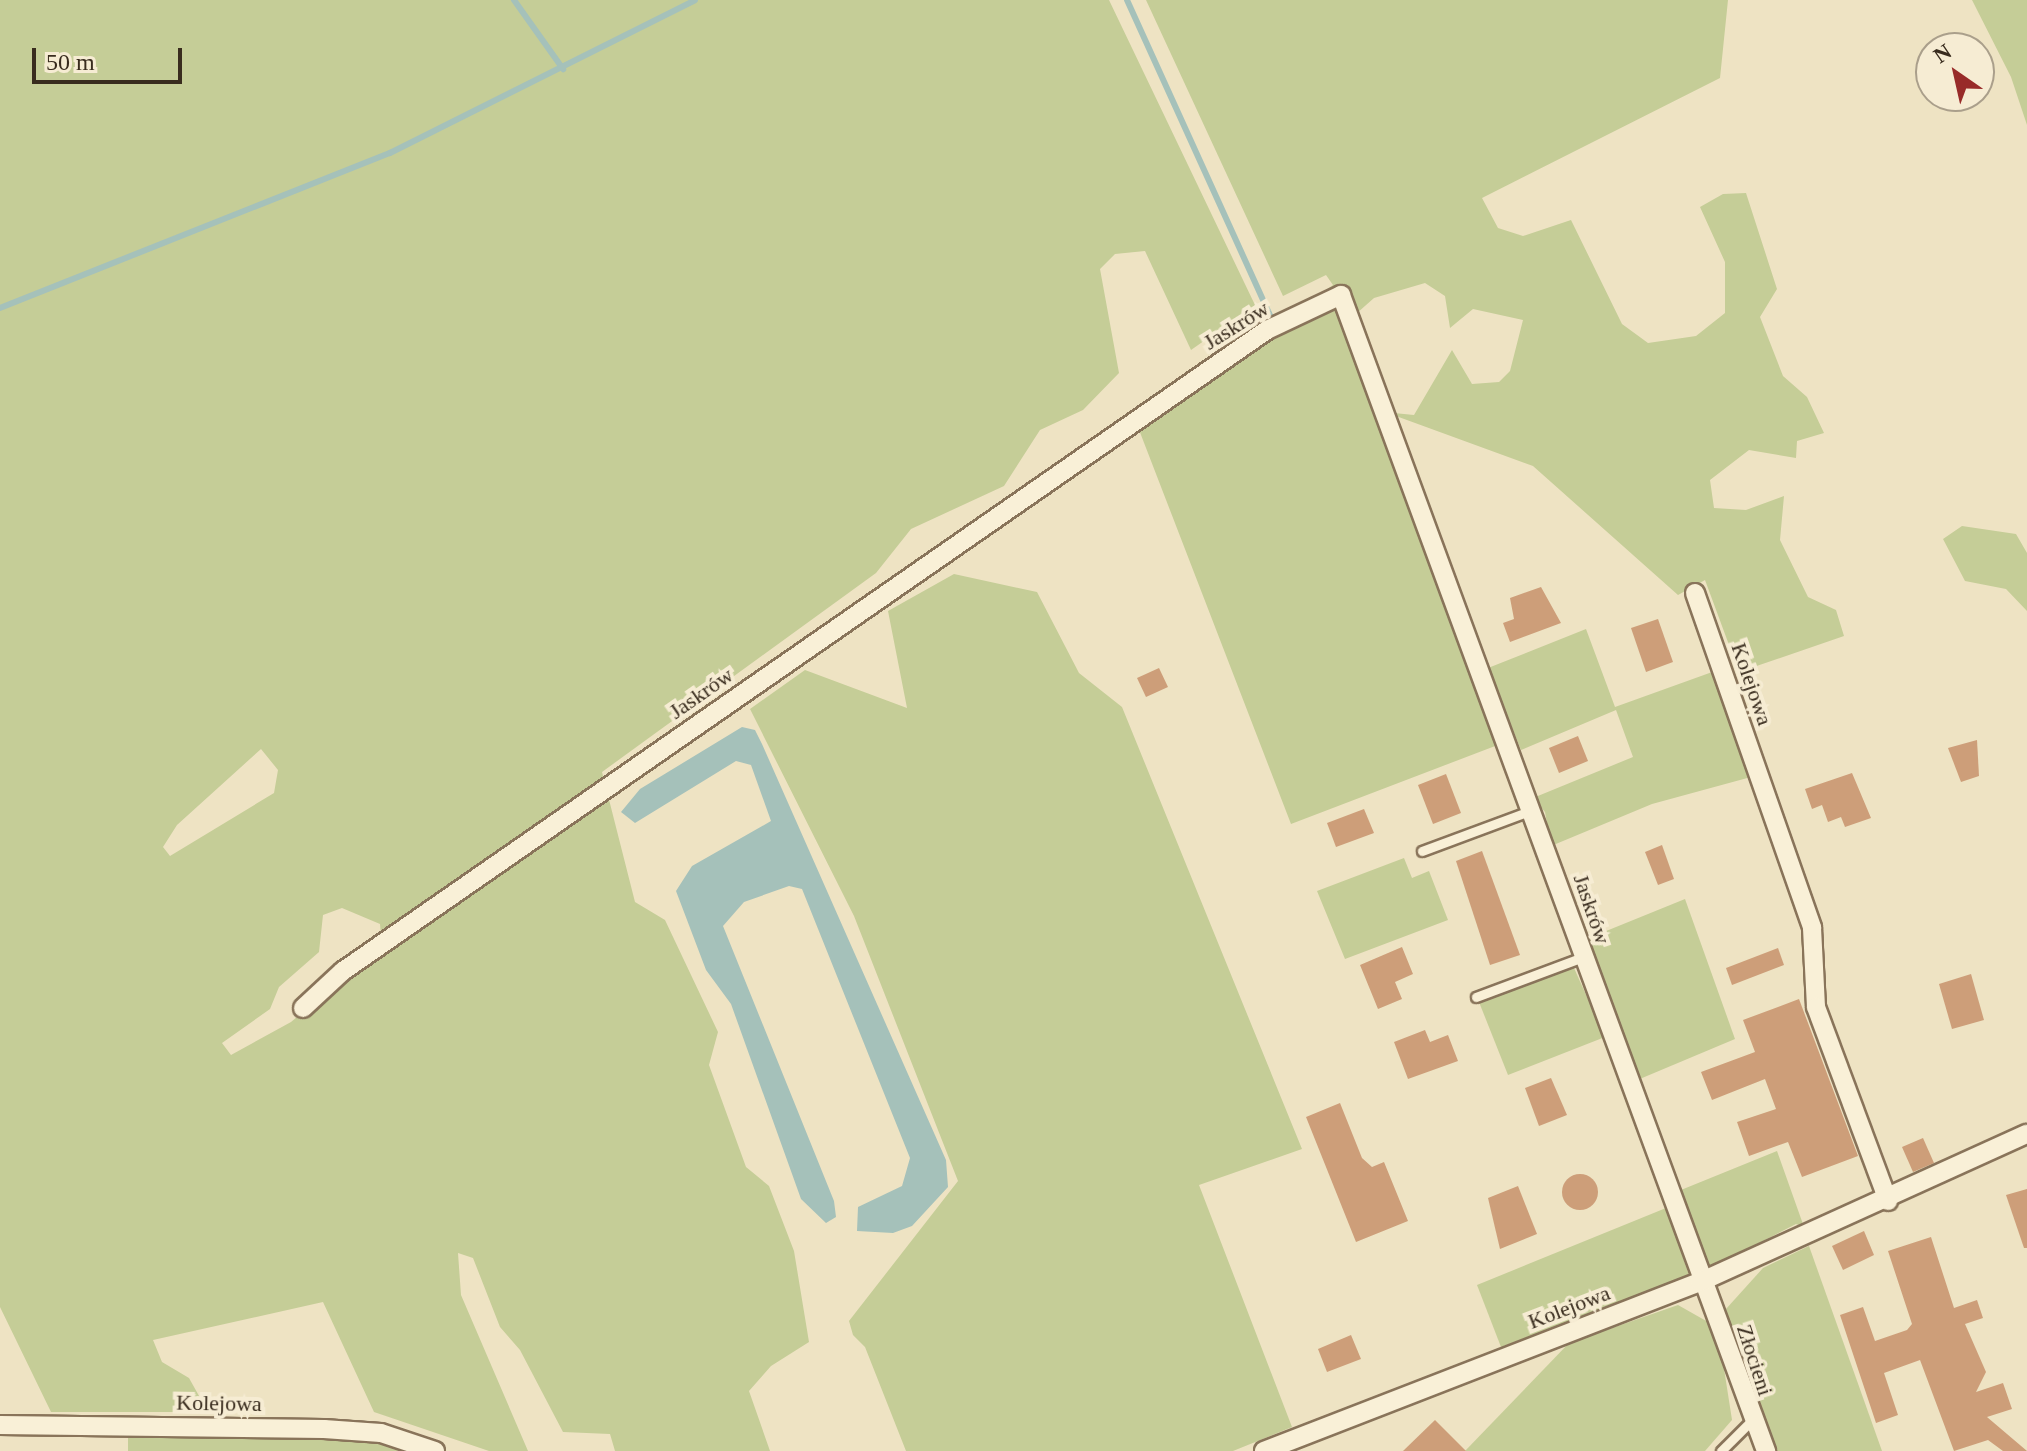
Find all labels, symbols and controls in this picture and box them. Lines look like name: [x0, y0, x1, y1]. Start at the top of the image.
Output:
scale bar: [36, 32, 186, 82]
north arrow: [1915, 32, 1995, 112]
text: N: [1929, 39, 1956, 68]
text: 50 m: [46, 49, 95, 75]
street label: Jaskrów: [1198, 295, 1274, 355]
street label: Kolejowa: [1726, 639, 1778, 729]
street label: Jaskrów: [664, 662, 738, 724]
street label: Jaskrów: [1568, 871, 1616, 947]
street label: Kolejowa: [1524, 1279, 1614, 1335]
street label: Złocieni: [1731, 1321, 1779, 1399]
street label: Kolejowa: [176, 1389, 262, 1417]

